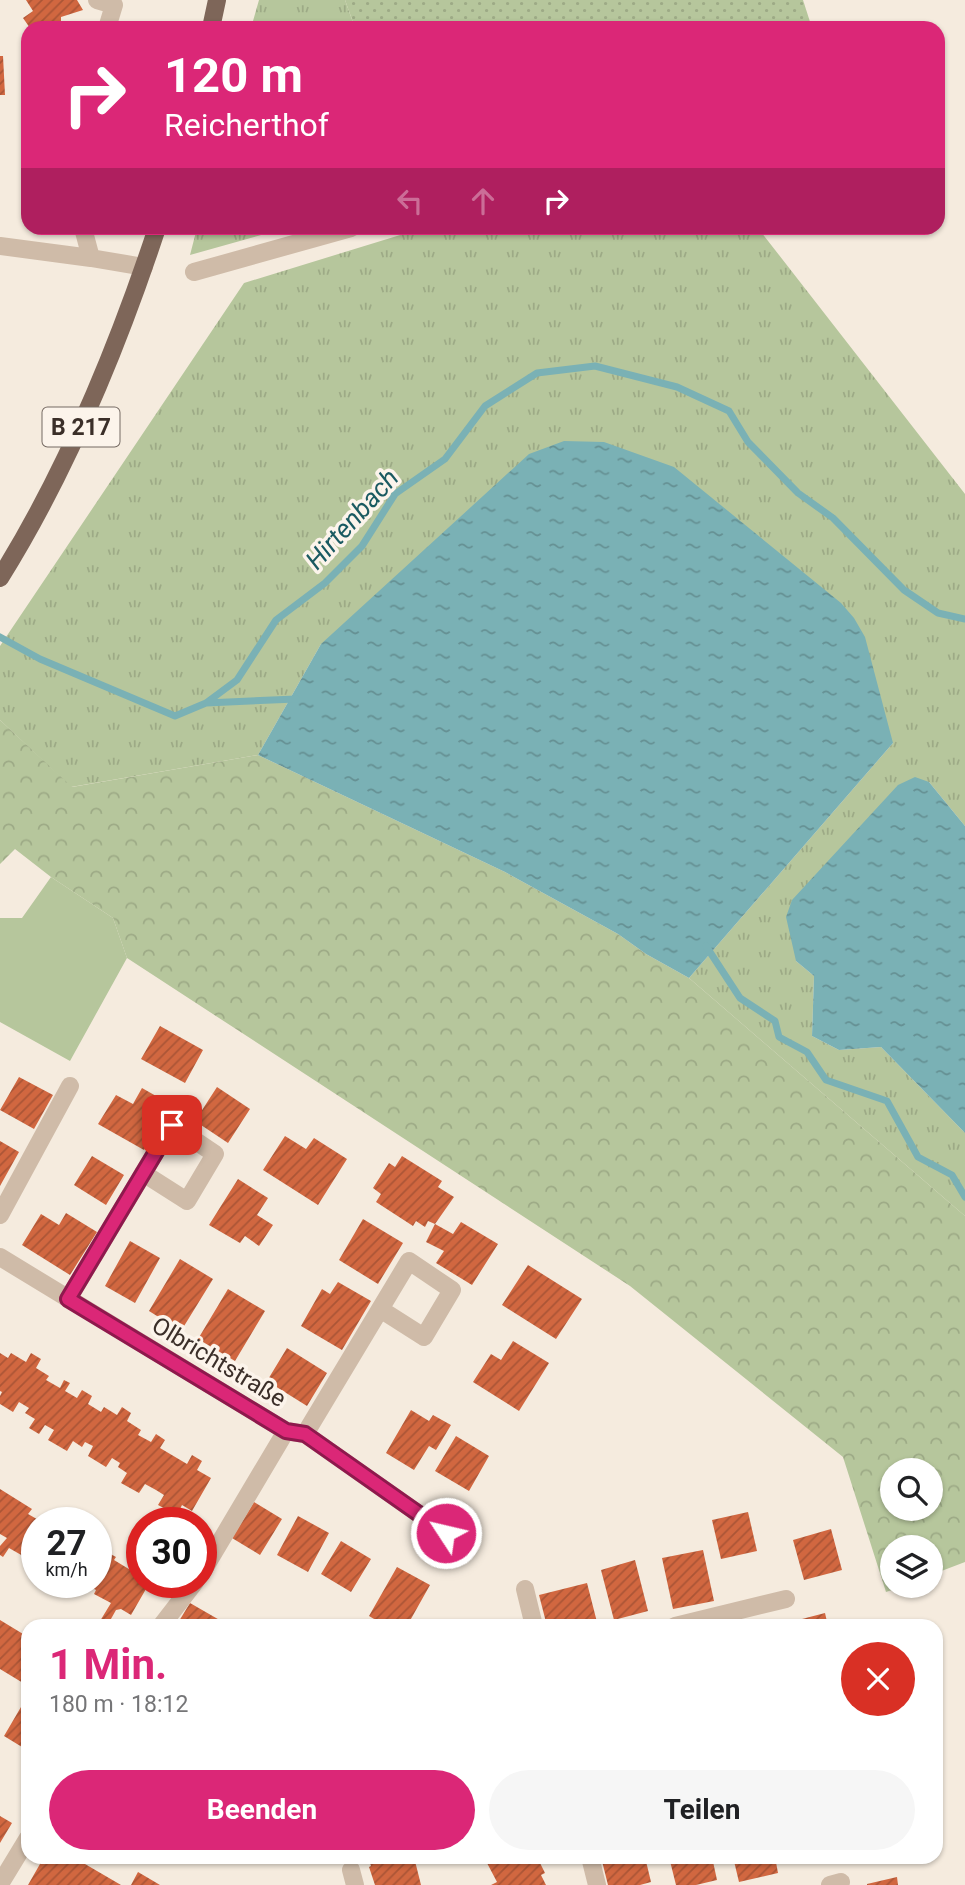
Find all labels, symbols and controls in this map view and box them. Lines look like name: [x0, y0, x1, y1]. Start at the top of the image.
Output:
text: 120 m: [164, 47, 303, 104]
icon: right: [49, 49, 140, 140]
text: Reicherthof: [164, 106, 329, 144]
icon: left: [391, 182, 429, 220]
icon: ahead: [464, 182, 502, 220]
icon: right: [537, 182, 575, 220]
road number: B 217: [42, 408, 119, 446]
water label: Hirtenbach: [299, 463, 405, 575]
pin: [142, 1095, 202, 1155]
icon: arrive: [153, 1106, 191, 1144]
street label: Olbrichtstraße: [147, 1311, 291, 1413]
map controls: [880, 1458, 943, 1598]
button: search: [880, 1458, 943, 1521]
position arrow: [409, 1496, 483, 1570]
speed limit sign: 30: [126, 1507, 217, 1598]
text: 27: [46, 1523, 87, 1564]
button: layers: [880, 1535, 943, 1598]
text: km/h: [45, 1559, 88, 1580]
text: 1 Min.: [49, 1640, 167, 1689]
button: close: [841, 1642, 915, 1716]
text: 180 m · 18:12: [49, 1691, 188, 1718]
button: Beenden: [49, 1770, 475, 1850]
button: Teilen: [489, 1770, 915, 1850]

